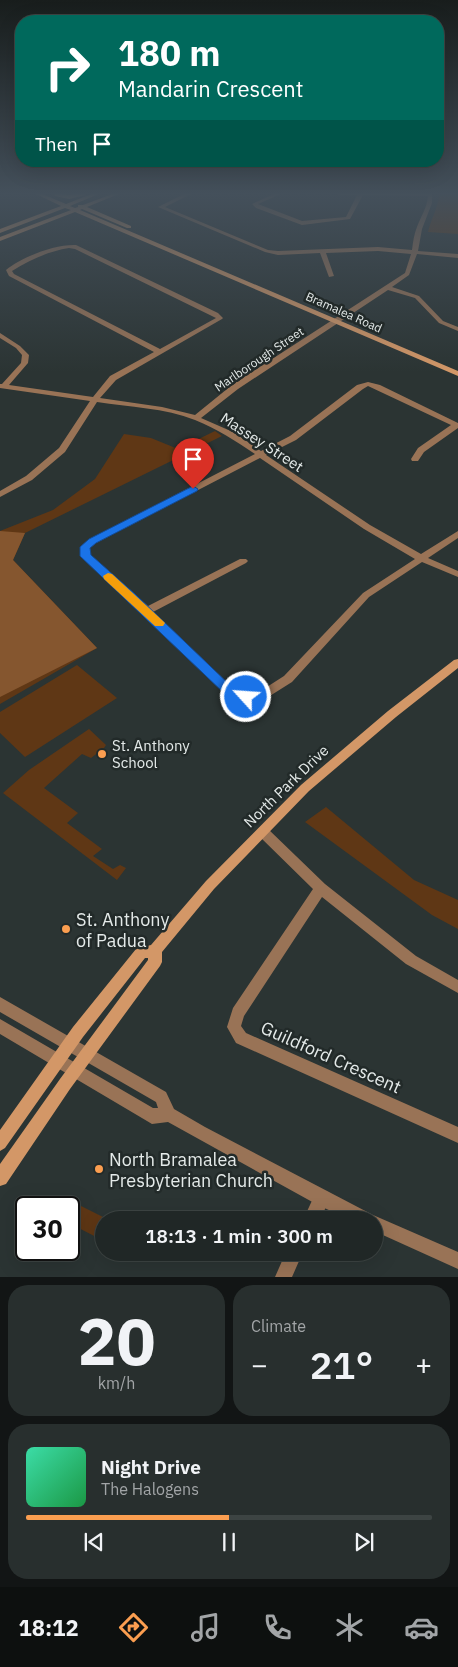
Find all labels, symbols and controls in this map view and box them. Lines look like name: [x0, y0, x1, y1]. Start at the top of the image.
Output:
text: 180 m: [118, 30, 221, 76]
icon: right: [35, 35, 100, 100]
text: Mandarin Crescent: [118, 74, 304, 103]
icon: arrive: [88, 130, 116, 158]
text: Then: [35, 132, 78, 156]
street label: Bramalea Road: [303, 288, 385, 336]
street label: Marlborough Street: [212, 324, 306, 394]
street label: Massey Street: [217, 408, 307, 476]
pin: [172, 438, 214, 489]
icon: arrive: [179, 445, 207, 473]
position arrow: [219, 670, 271, 722]
place label: St. Anthony School: [112, 736, 190, 772]
street label: North Park Drive: [240, 741, 332, 831]
marker: St. Anthony School: [96, 748, 108, 760]
place label: St. Anthony of Padua: [76, 908, 169, 952]
marker: St. Anthony of Padua: [60, 923, 72, 935]
street label: Guildford Crescent: [257, 1016, 405, 1098]
place label: North Bramalea Presbyterian Church: [109, 1148, 273, 1192]
marker: North Bramalea Presbyterian Church: [93, 1163, 105, 1175]
speed limit sign: 30: [15, 1196, 80, 1261]
text: 18:13 · 1 min · 300 m: [145, 1224, 333, 1248]
text: 20: [77, 1298, 156, 1383]
text: Climate: [251, 1316, 306, 1336]
text: 21°: [310, 1340, 373, 1389]
text: −: [251, 1346, 268, 1383]
text: +: [415, 1346, 432, 1383]
text: km/h: [98, 1373, 135, 1393]
text: Night Drive: [101, 1455, 201, 1479]
text: The Halogens: [101, 1479, 199, 1499]
icon: previous: [80, 1528, 108, 1556]
icon: pause: [215, 1528, 243, 1556]
icon: next: [350, 1528, 378, 1556]
icon: directions: [116, 1610, 151, 1645]
icon: music: [188, 1610, 223, 1645]
icon: phone: [260, 1610, 295, 1645]
icon: climate: [332, 1610, 367, 1645]
icon: car: [404, 1610, 439, 1645]
text: 18:12: [19, 1613, 79, 1642]

